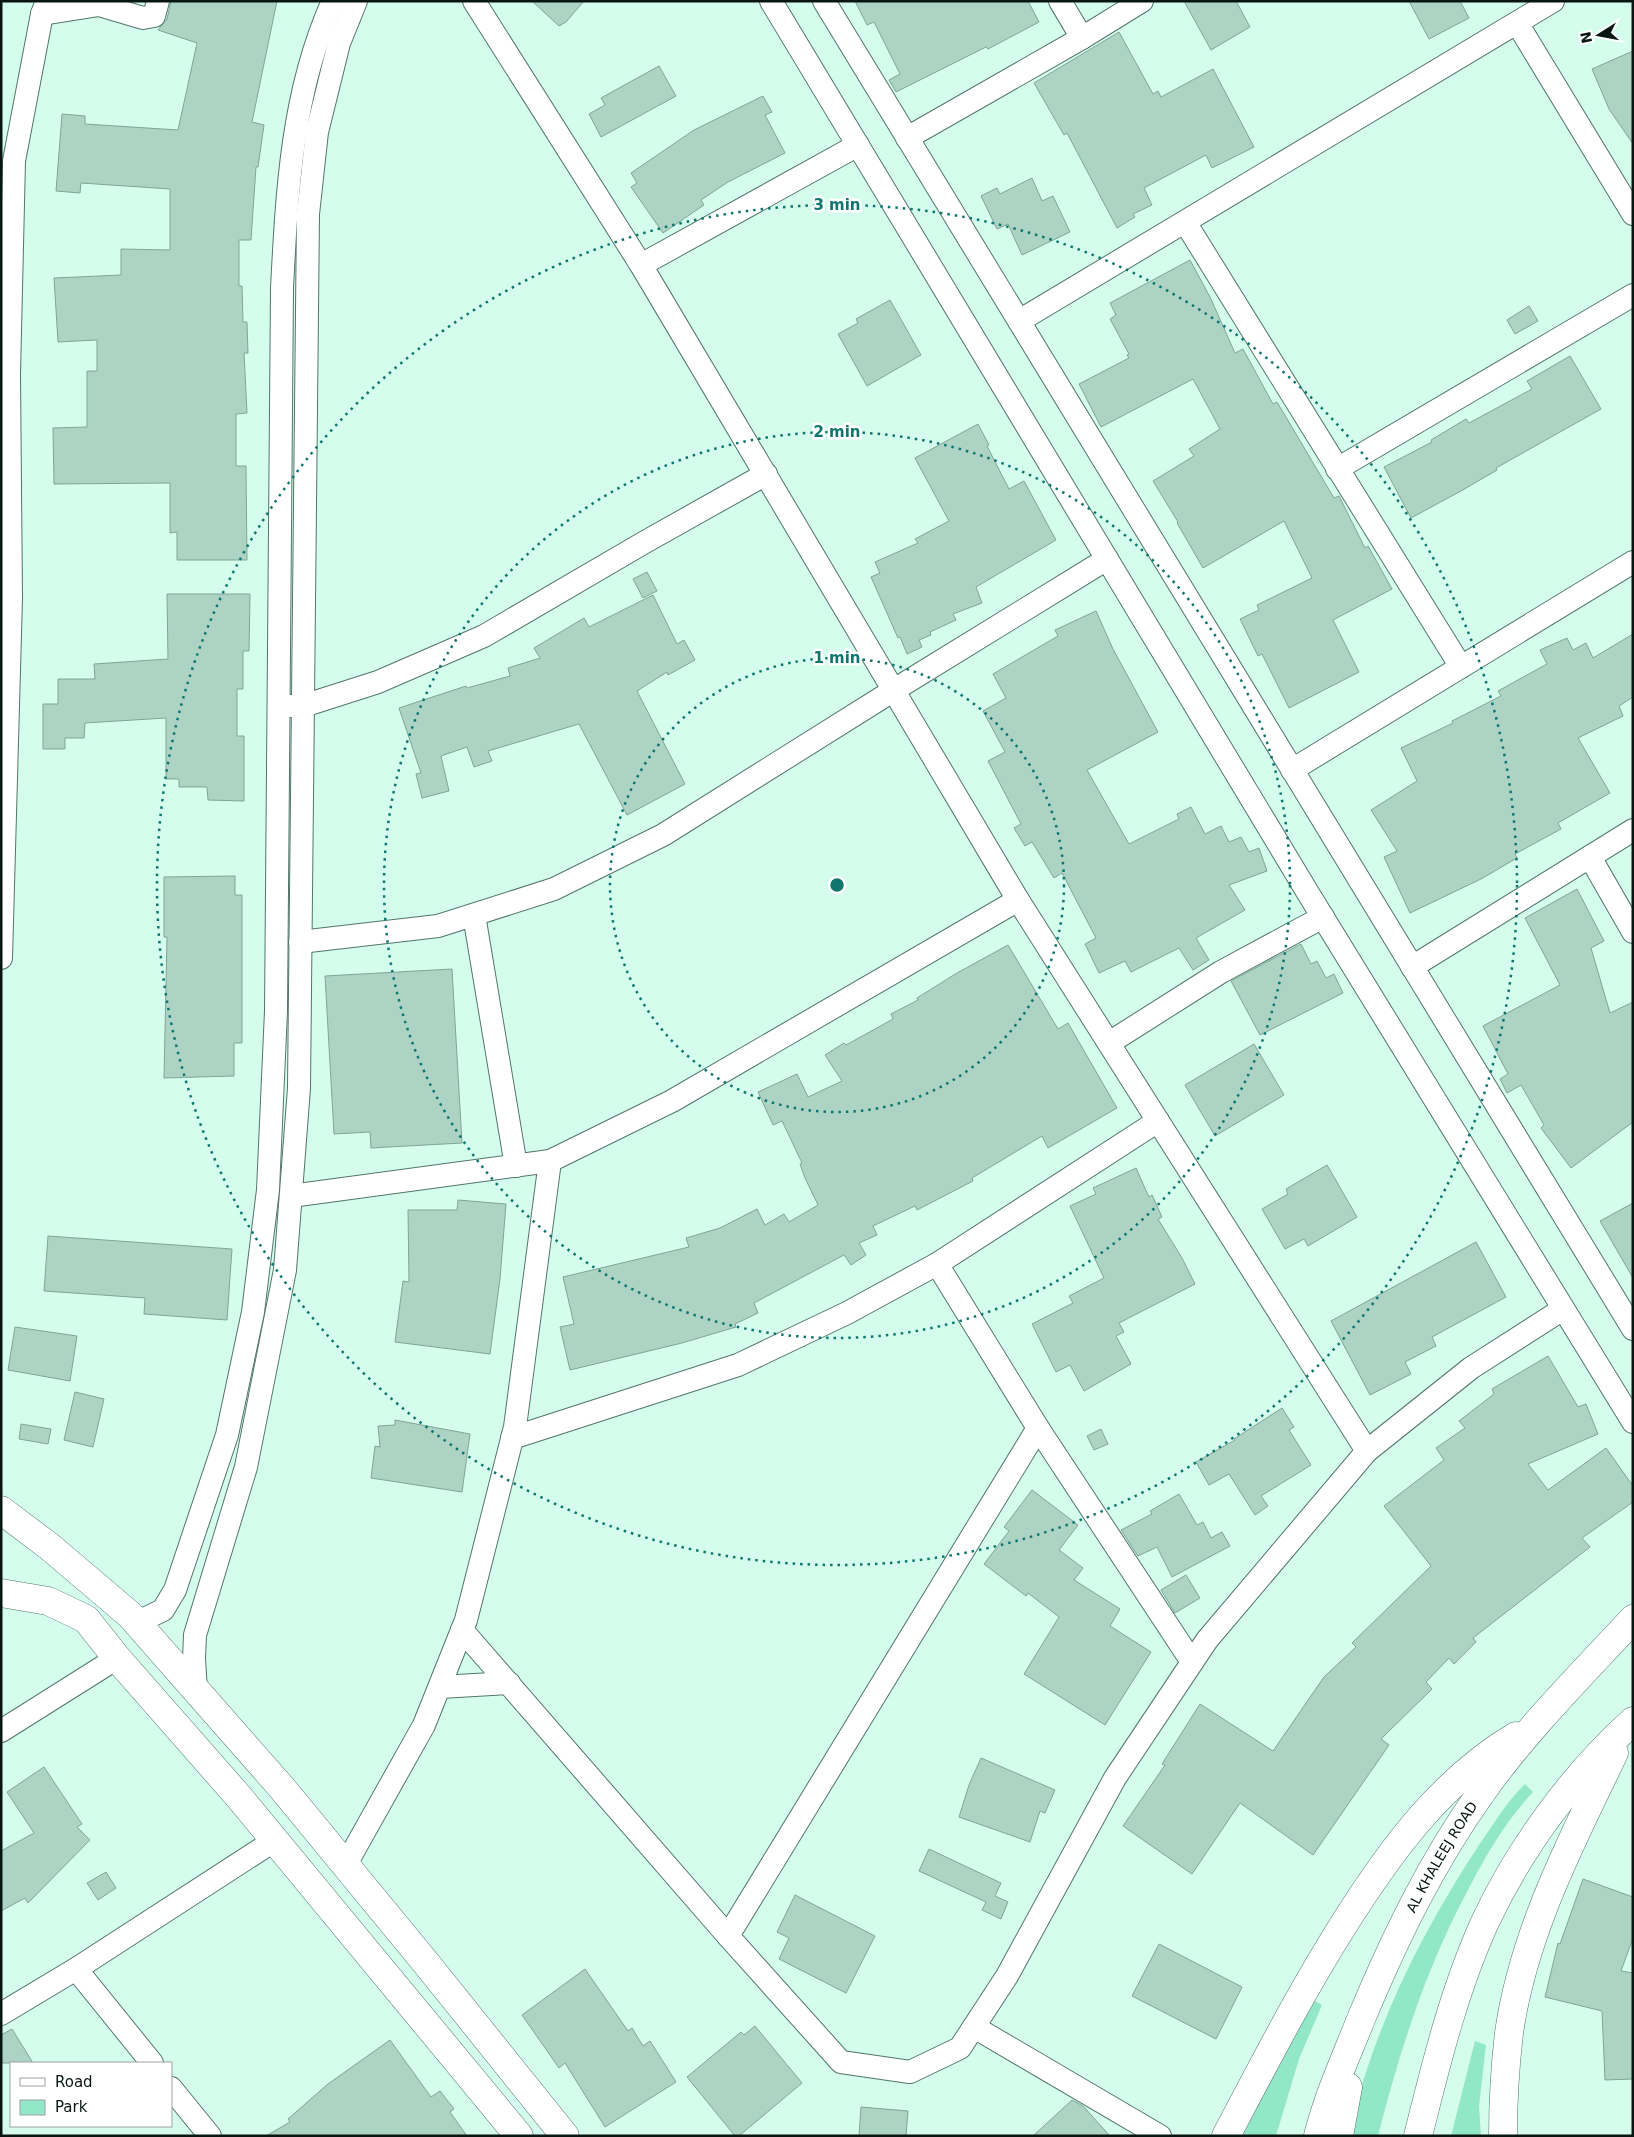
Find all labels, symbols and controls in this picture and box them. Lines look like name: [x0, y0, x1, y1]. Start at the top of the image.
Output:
north arrow: [1574, 10, 1624, 60]
text: N: [1577, 30, 1595, 45]
text: 3 min: [813, 196, 861, 214]
text: 2 min: [813, 423, 861, 441]
text: 1 min: [813, 649, 861, 667]
centre of rings: [828, 876, 846, 894]
street label: AL KHALEEJ ROAD: [1403, 1798, 1481, 1915]
legend: [10, 2062, 172, 2127]
text: Road: [55, 2073, 93, 2091]
text: Park: [55, 2098, 88, 2116]

